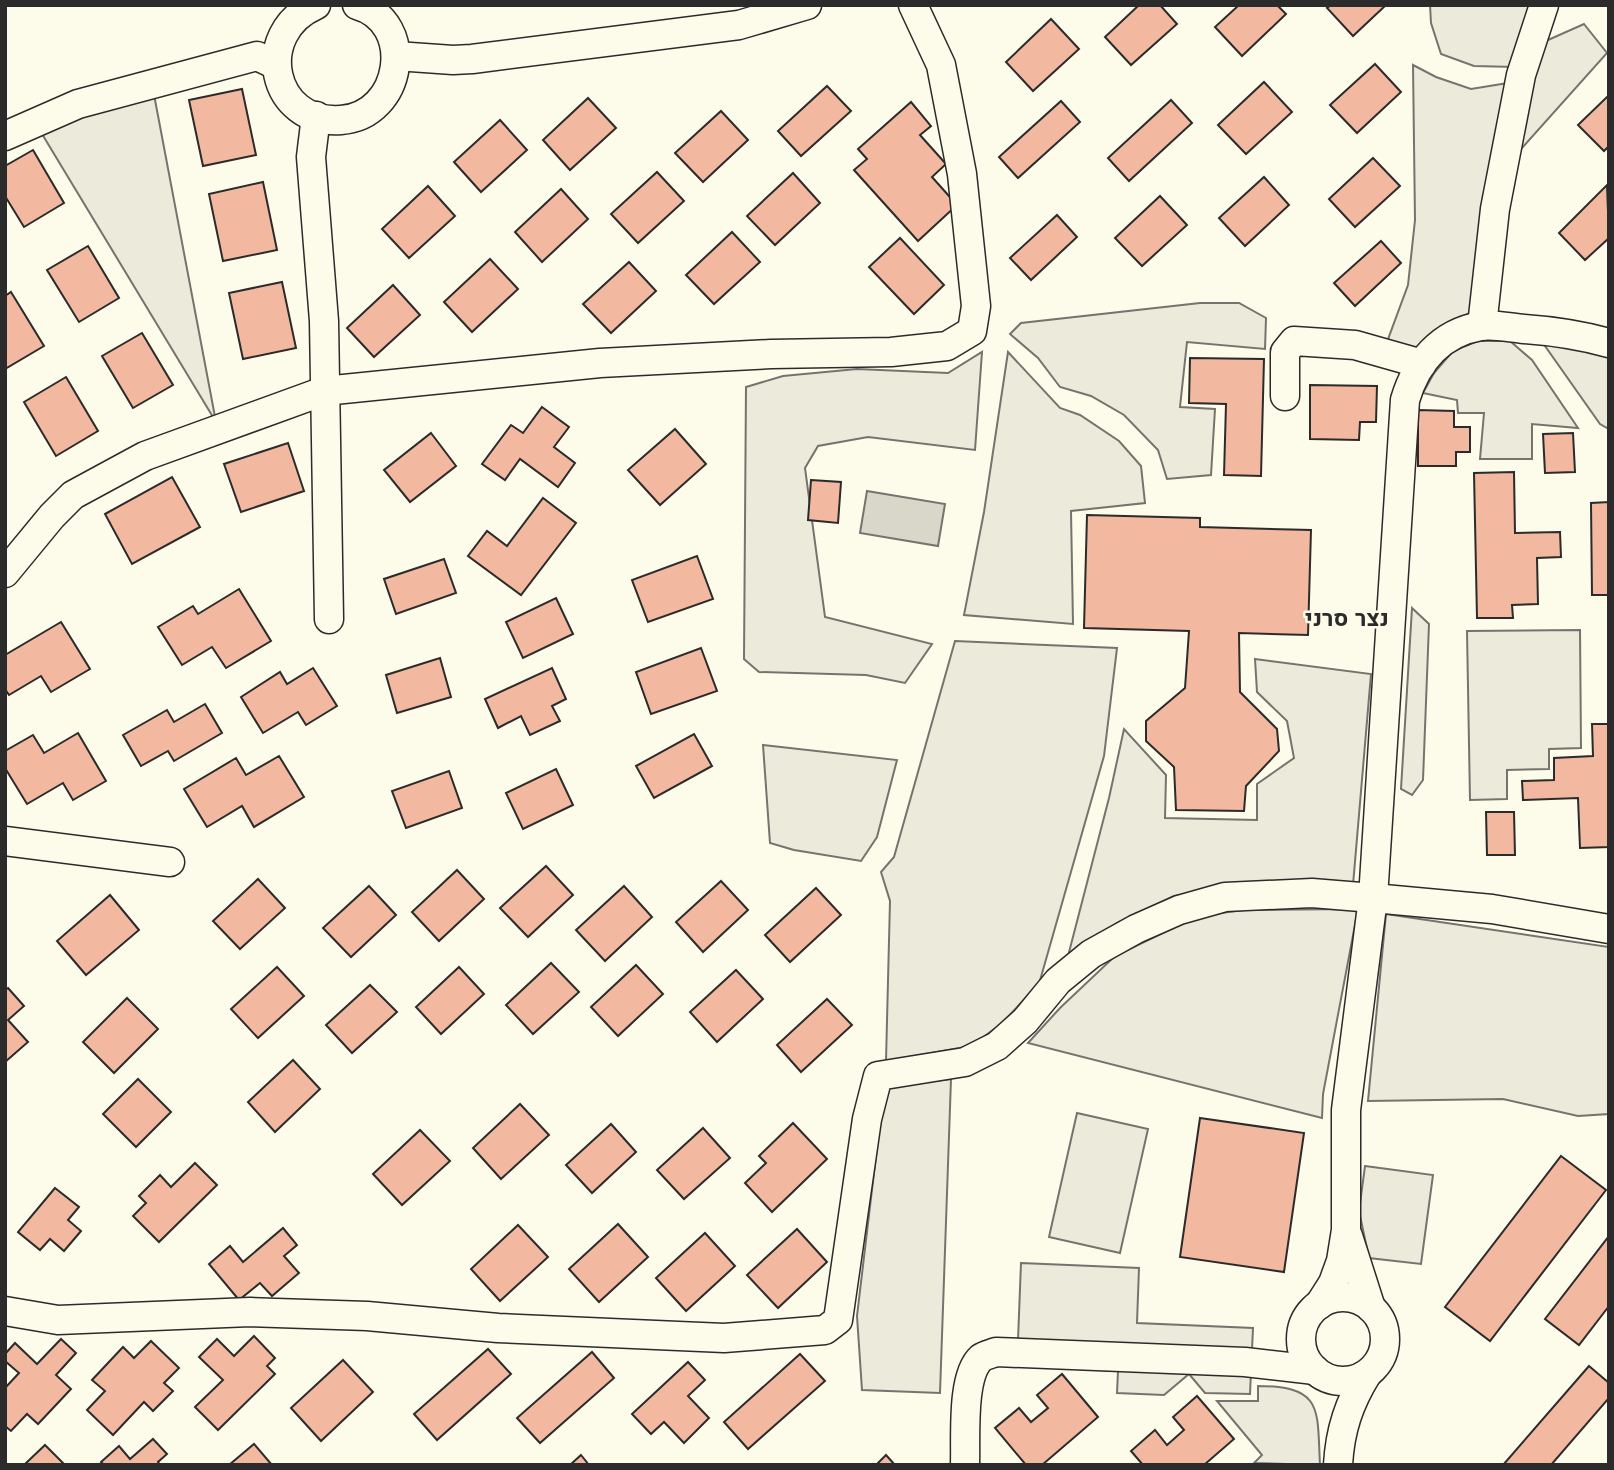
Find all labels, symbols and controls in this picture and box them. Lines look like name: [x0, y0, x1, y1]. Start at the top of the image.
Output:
district label: נצר סרני: [1305, 605, 1389, 632]

